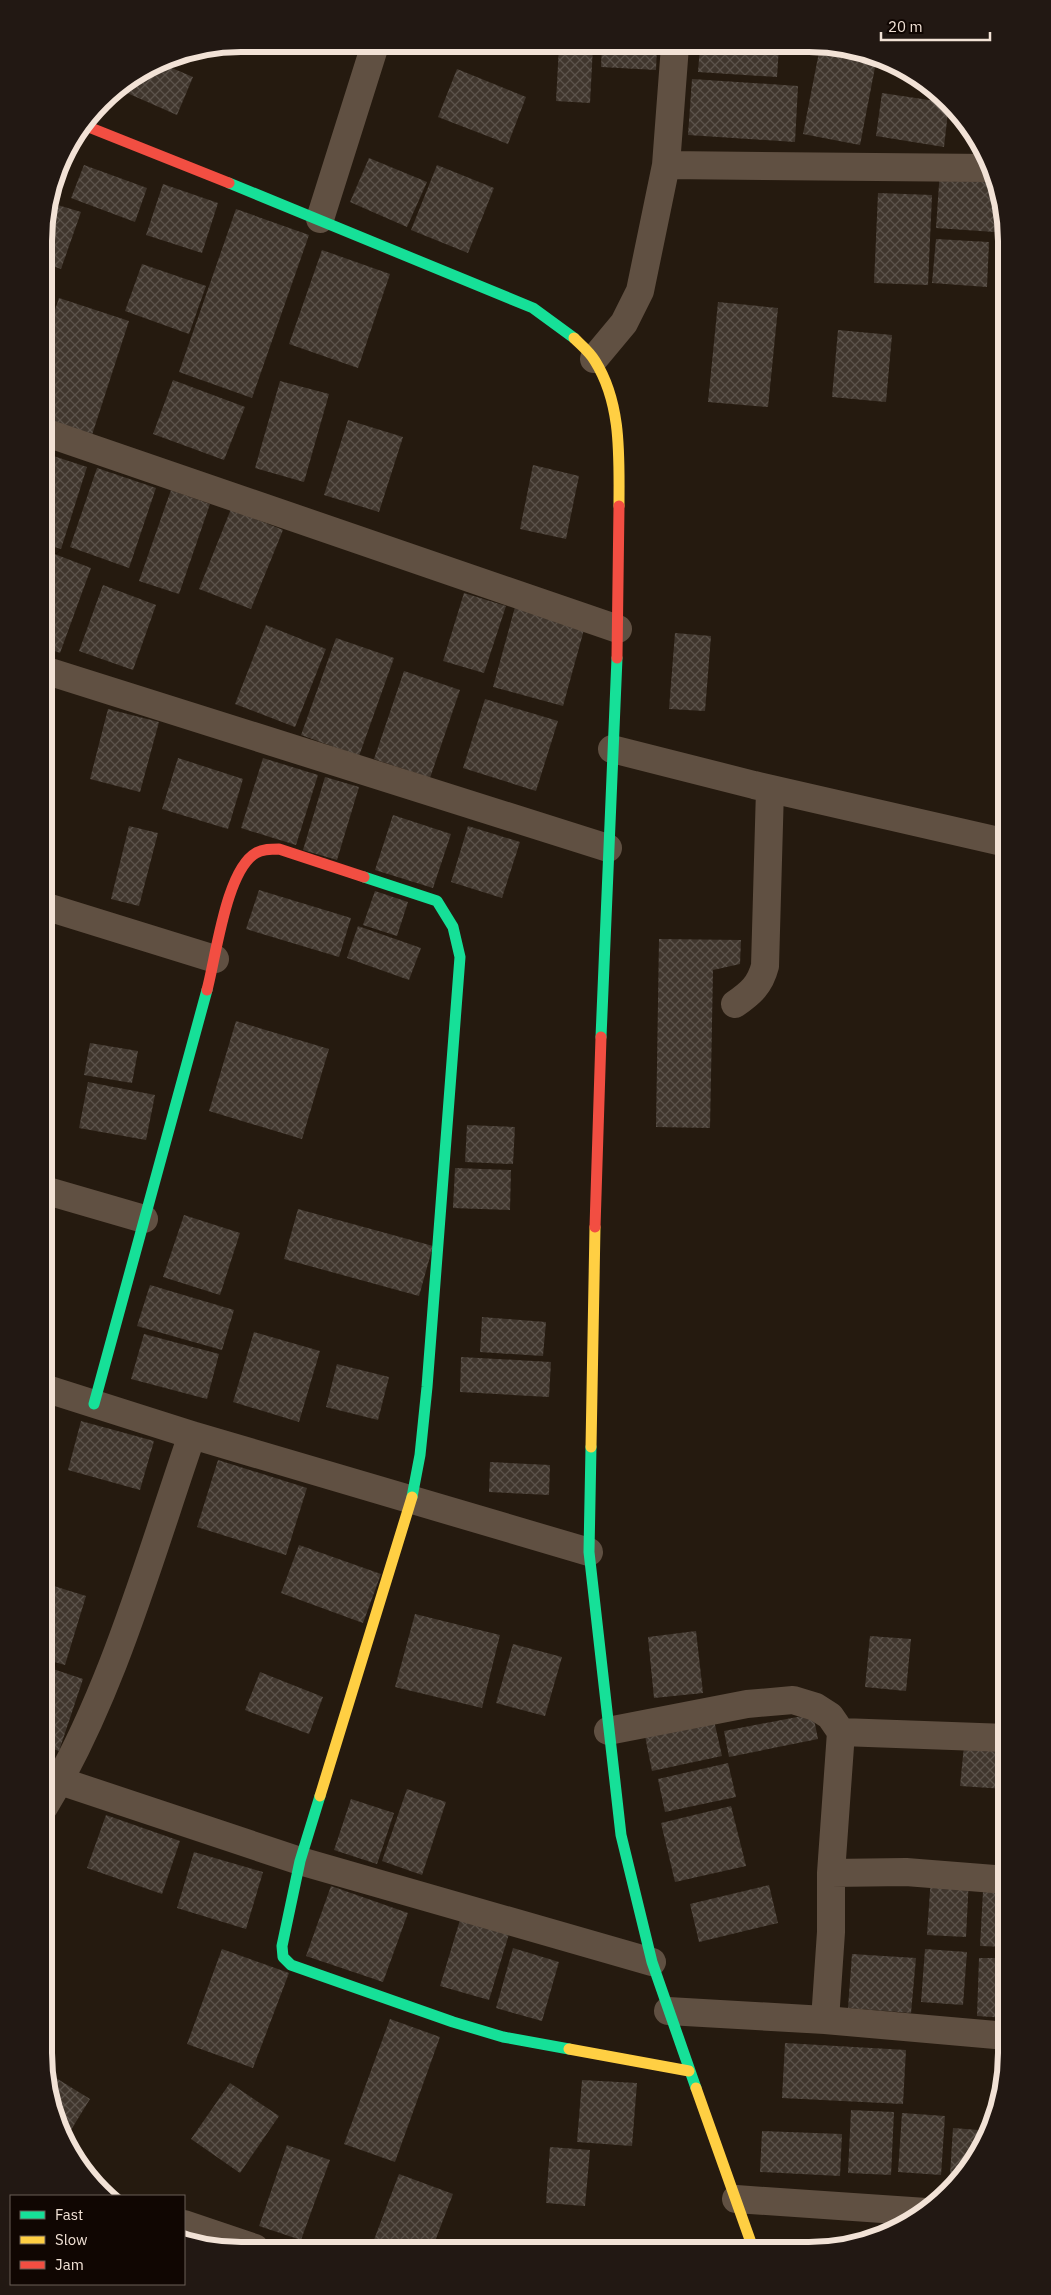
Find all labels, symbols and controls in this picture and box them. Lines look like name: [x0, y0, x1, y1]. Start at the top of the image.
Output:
scale bar: [881, 10, 990, 42]
text: 20 m: [888, 17, 923, 36]
legend: [10, 2195, 185, 2285]
text: Fast: [55, 2205, 83, 2224]
text: Slow: [55, 2230, 88, 2249]
text: Jam: [55, 2255, 84, 2274]

